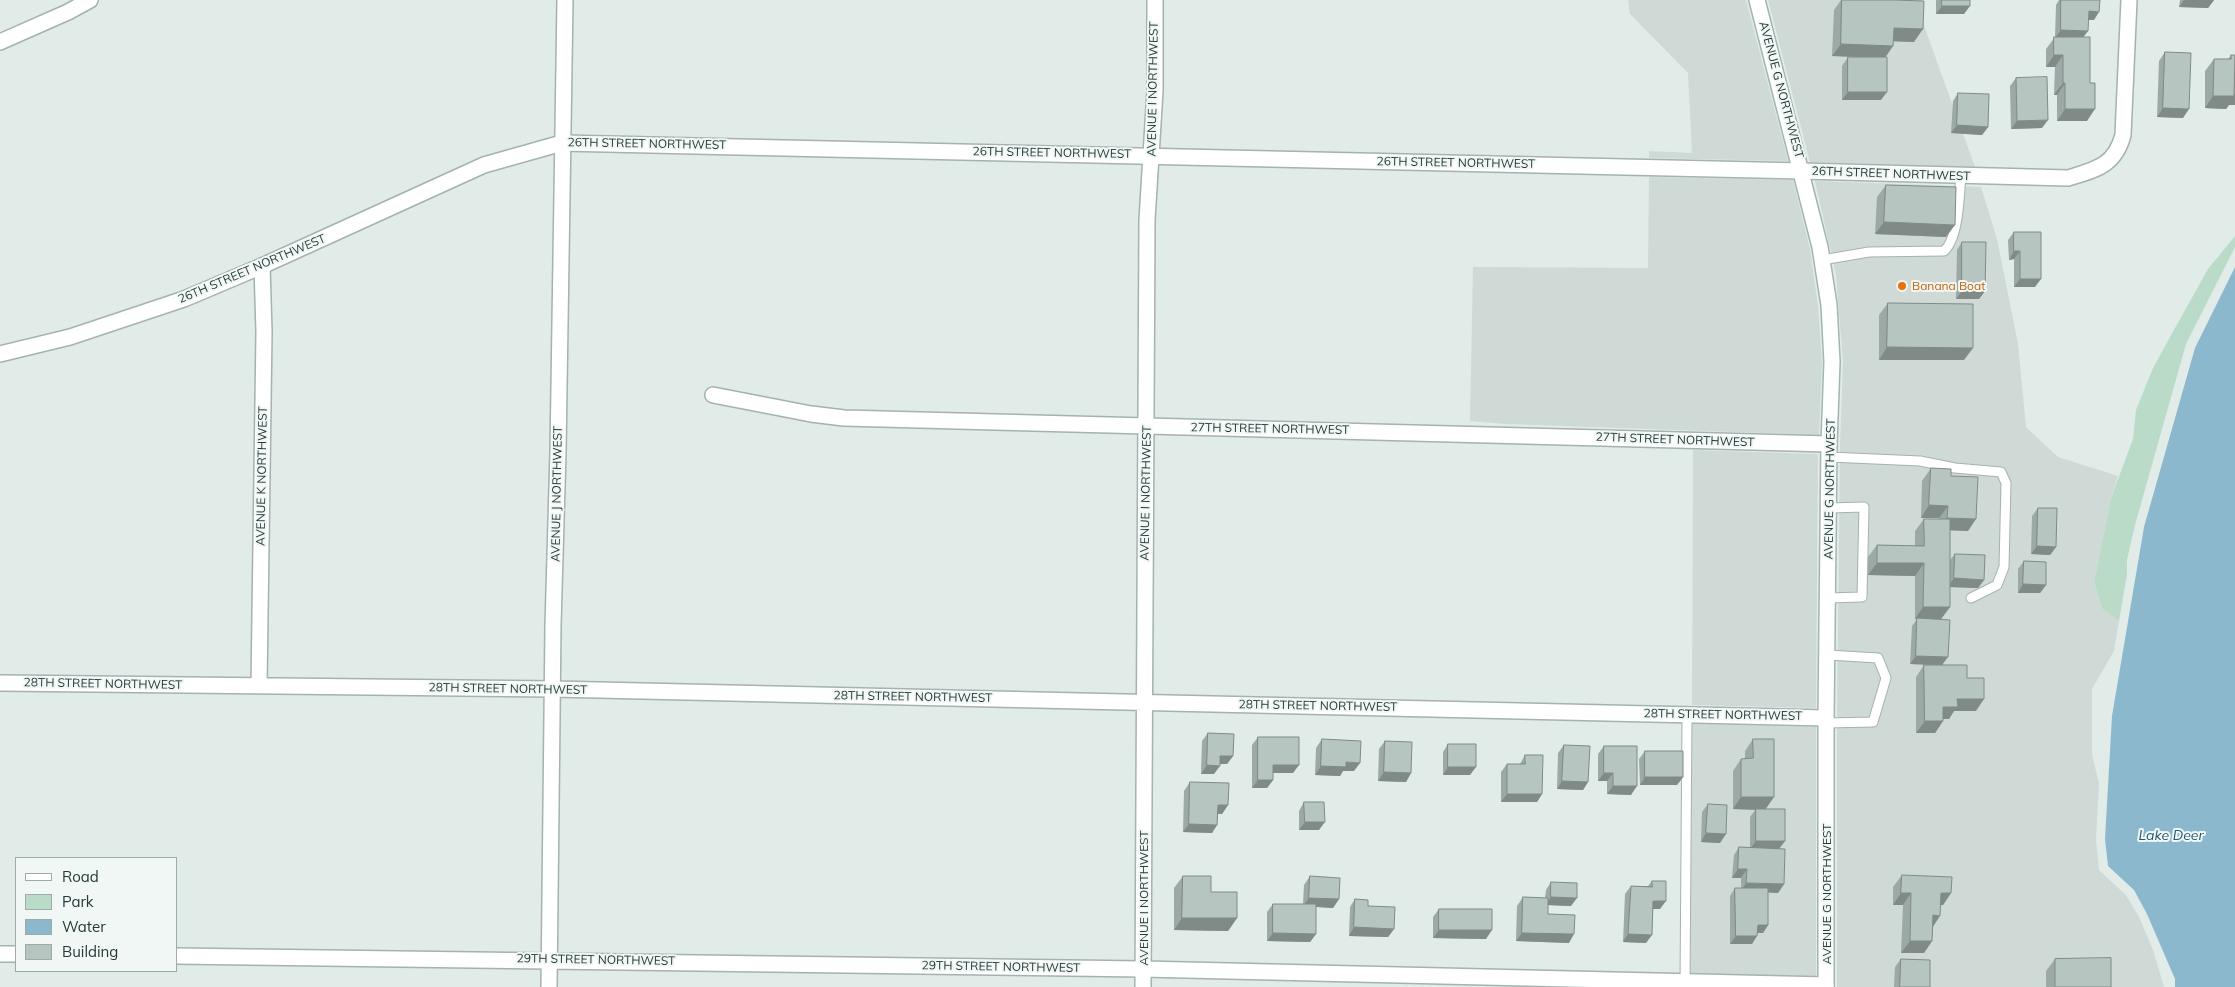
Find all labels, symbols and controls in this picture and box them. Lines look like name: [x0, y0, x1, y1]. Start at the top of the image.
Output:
street label: AVENUE G NORTHWEST: [1756, 20, 1806, 160]
street label: AVENUE I NORTHWEST: [1145, 21, 1161, 157]
street label: 26TH STREET NORTHWEST: [568, 135, 726, 153]
street label: 26TH STREET NORTHWEST: [973, 144, 1131, 162]
street label: 26TH STREET NORTHWEST: [1377, 154, 1535, 172]
street label: 26TH STREET NORTHWEST: [1811, 164, 1971, 184]
street label: 26TH STREET NORTHWEST: [176, 231, 328, 307]
place label: Banana Boat: [1912, 279, 1985, 293]
marker: Banana Boat: [1896, 280, 1908, 292]
street label: AVENUE K NORTHWEST: [254, 406, 270, 546]
street label: AVENUE G NORTHWEST: [1822, 418, 1838, 560]
street label: 27TH STREET NORTHWEST: [1191, 420, 1349, 438]
street label: AVENUE I NORTHWEST: [1138, 425, 1154, 561]
street label: AVENUE J NORTHWEST: [549, 426, 565, 562]
street label: 27TH STREET NORTHWEST: [1595, 430, 1755, 450]
street label: 28TH STREET NORTHWEST: [24, 675, 182, 693]
street label: 28TH STREET NORTHWEST: [429, 680, 587, 698]
street label: 28TH STREET NORTHWEST: [834, 688, 992, 706]
street label: 28TH STREET NORTHWEST: [1239, 697, 1397, 715]
street label: 28TH STREET NORTHWEST: [1644, 706, 1802, 724]
street label: AVENUE G NORTHWEST: [1820, 824, 1834, 964]
water label: Lake Deer: [2138, 828, 2204, 844]
street label: AVENUE I NORTHWEST: [1137, 830, 1151, 966]
legend: [15, 857, 178, 972]
text: Road: [62, 867, 99, 886]
text: Park: [62, 892, 94, 911]
text: Water: [62, 917, 106, 936]
text: Building: [62, 942, 118, 961]
street label: 29TH STREET NORTHWEST: [517, 951, 675, 969]
street label: 29TH STREET NORTHWEST: [922, 958, 1080, 976]

